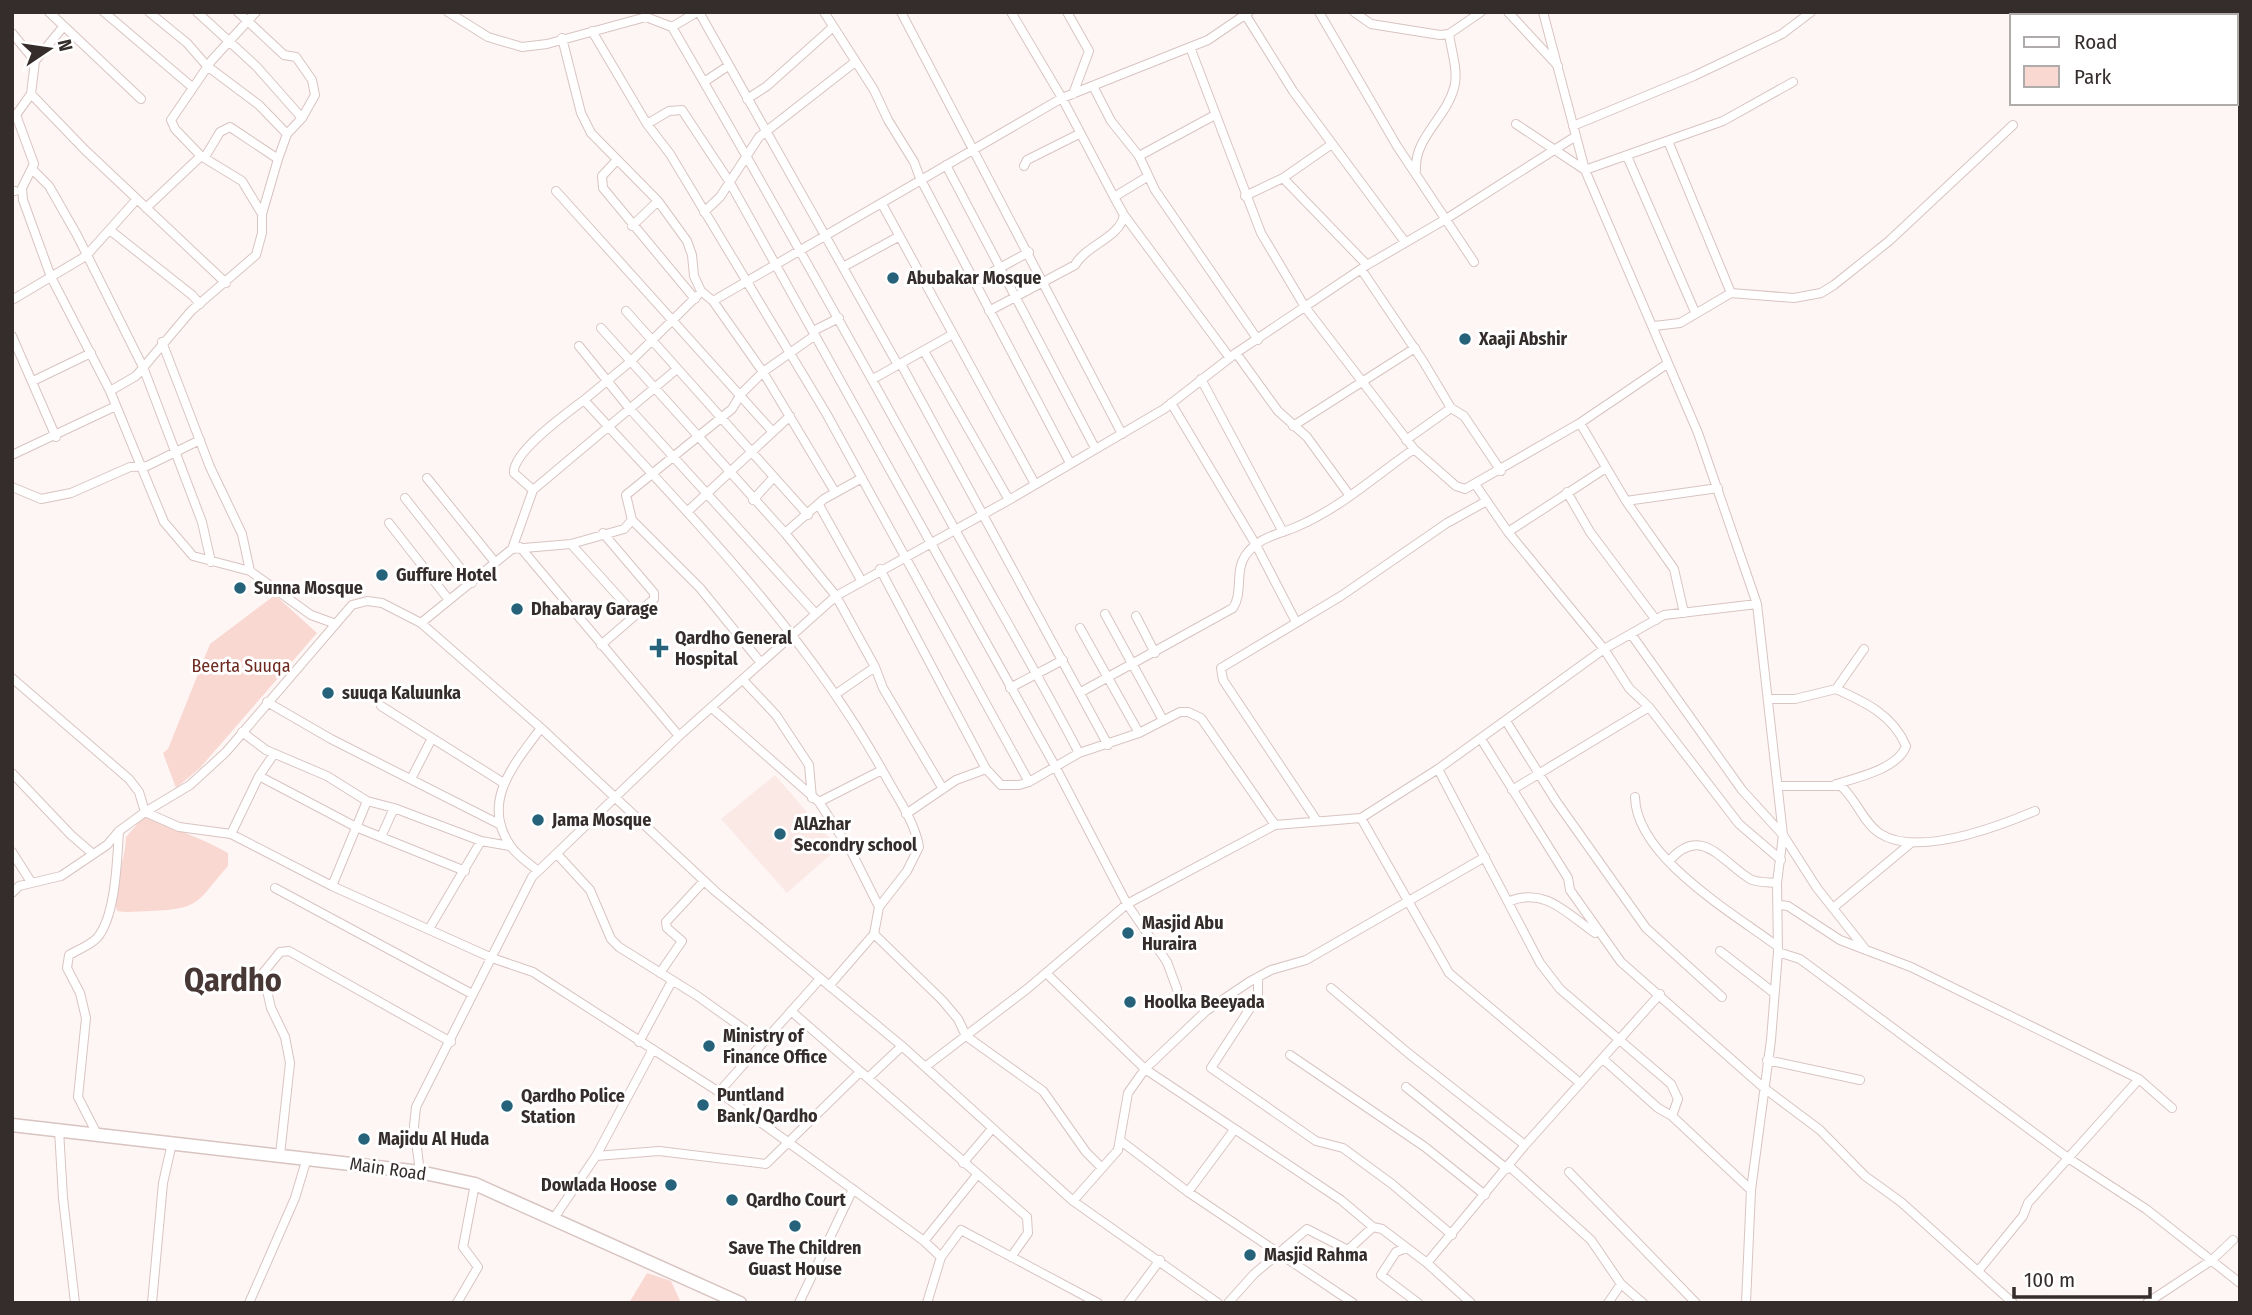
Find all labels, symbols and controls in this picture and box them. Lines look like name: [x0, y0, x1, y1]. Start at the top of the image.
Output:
north arrow: [14, 14, 84, 84]
legend: [2010, 14, 2238, 105]
text: Road: [2074, 29, 2118, 55]
text: N: [53, 37, 78, 53]
text: Park: [2074, 64, 2112, 90]
place label: Abubakar Mosque: [906, 267, 1041, 289]
marker: Abubakar Mosque: [885, 270, 901, 286]
place label: Xaaji Abshir: [1478, 328, 1568, 350]
marker: Xaaji Abshir: [1457, 331, 1473, 347]
place label: Guffure Hotel: [396, 564, 497, 586]
marker: Guffure Hotel: [374, 567, 390, 583]
place label: Sunna Mosque: [254, 577, 363, 599]
marker: Sunna Mosque: [232, 580, 248, 596]
place label: Dhabaray Garage: [531, 598, 658, 620]
marker: Dhabaray Garage: [509, 601, 525, 617]
place label: Qardho General Hospital: [675, 627, 792, 670]
marker: Qardho General Hospital: [649, 638, 669, 658]
park label: Beerta Suuqa: [192, 655, 291, 677]
place label: suuqa Kaluunka: [342, 682, 461, 704]
marker: suuqa Kaluunka: [320, 685, 336, 701]
place label: Jama Mosque: [551, 809, 651, 831]
marker: Jama Mosque: [530, 812, 546, 828]
place label: AlAzhar Secondry school: [793, 813, 917, 856]
marker: AlAzhar Secondry school: [772, 826, 788, 842]
place label: Masjid Abu Huraira: [1142, 912, 1223, 955]
marker: Masjid Abu Huraira: [1120, 925, 1136, 941]
district label: Qardho: [184, 961, 282, 999]
place label: Hoolka Beeyada: [1144, 991, 1265, 1013]
marker: Hoolka Beeyada: [1122, 994, 1138, 1010]
place label: Ministry of Finance Office: [723, 1025, 827, 1068]
marker: Ministry of Finance Office: [701, 1038, 717, 1054]
place label: Puntland Bank/Qardho: [717, 1084, 818, 1127]
place label: Qardho Police Station: [521, 1085, 625, 1128]
marker: Puntland Bank/Qardho: [695, 1097, 711, 1113]
marker: Qardho Police Station: [499, 1098, 515, 1114]
place label: Majidu Al Huda: [378, 1128, 489, 1150]
marker: Majidu Al Huda: [356, 1131, 372, 1147]
street label: Main Road: [348, 1153, 428, 1185]
place label: Dowlada Hoose: [541, 1174, 657, 1196]
marker: Dowlada Hoose: [663, 1177, 679, 1193]
place label: Qardho Court: [746, 1189, 846, 1211]
marker: Qardho Court: [724, 1192, 740, 1208]
marker: Save The Children Guast House: [787, 1218, 803, 1234]
place label: Save The Children Guast House: [729, 1237, 861, 1280]
place label: Masjid Rahma: [1264, 1244, 1368, 1266]
marker: Masjid Rahma: [1242, 1247, 1258, 1263]
scale bar: [2014, 1256, 2150, 1300]
text: 100 m: [2024, 1267, 2075, 1293]

